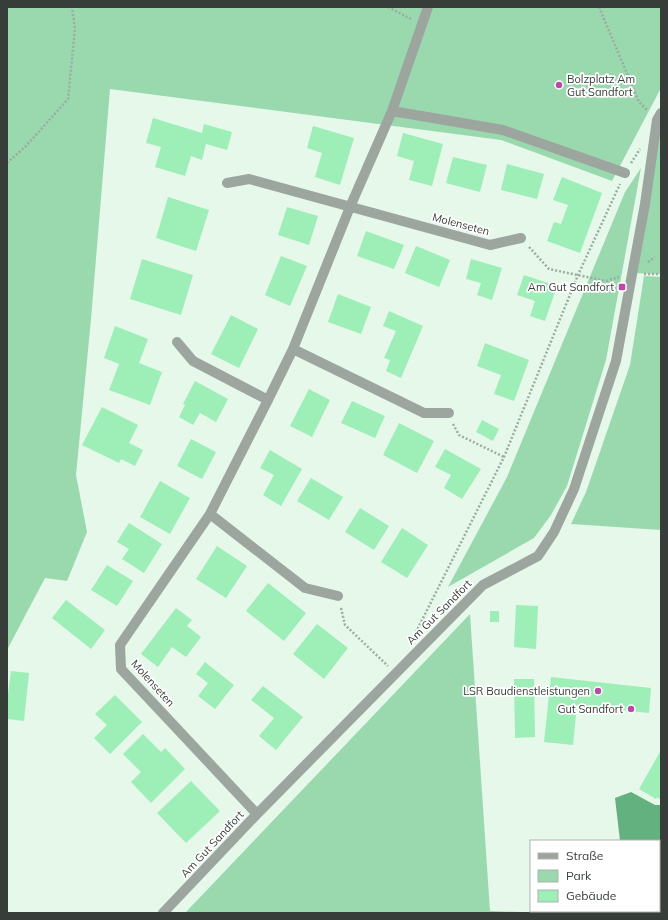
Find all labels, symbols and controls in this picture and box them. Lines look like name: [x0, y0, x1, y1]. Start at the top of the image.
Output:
place label: Bolzplatz Am Gut Sandfort: [567, 72, 635, 99]
marker: Bolzplatz Am Gut Sandfort: [554, 80, 564, 90]
street label: Molenseten: [431, 210, 491, 238]
place label: Am Gut Sandfort: [528, 280, 614, 294]
marker: Am Gut Sandfort: [617, 282, 627, 292]
street label: Am Gut Sandfort: [404, 576, 475, 647]
street label: Molenseten: [128, 657, 178, 709]
place label: LSR Baudienstleistungen: [463, 684, 590, 698]
marker: LSR Baudienstleistungen: [593, 686, 603, 696]
place label: Gut Sandfort: [557, 702, 623, 716]
marker: Gut Sandfort: [626, 704, 636, 714]
street label: Am Gut Sandfort: [177, 808, 247, 880]
legend: [530, 840, 660, 912]
text: Straße: [566, 848, 603, 863]
text: Park: [566, 868, 592, 883]
text: Gebäude: [566, 888, 616, 903]

